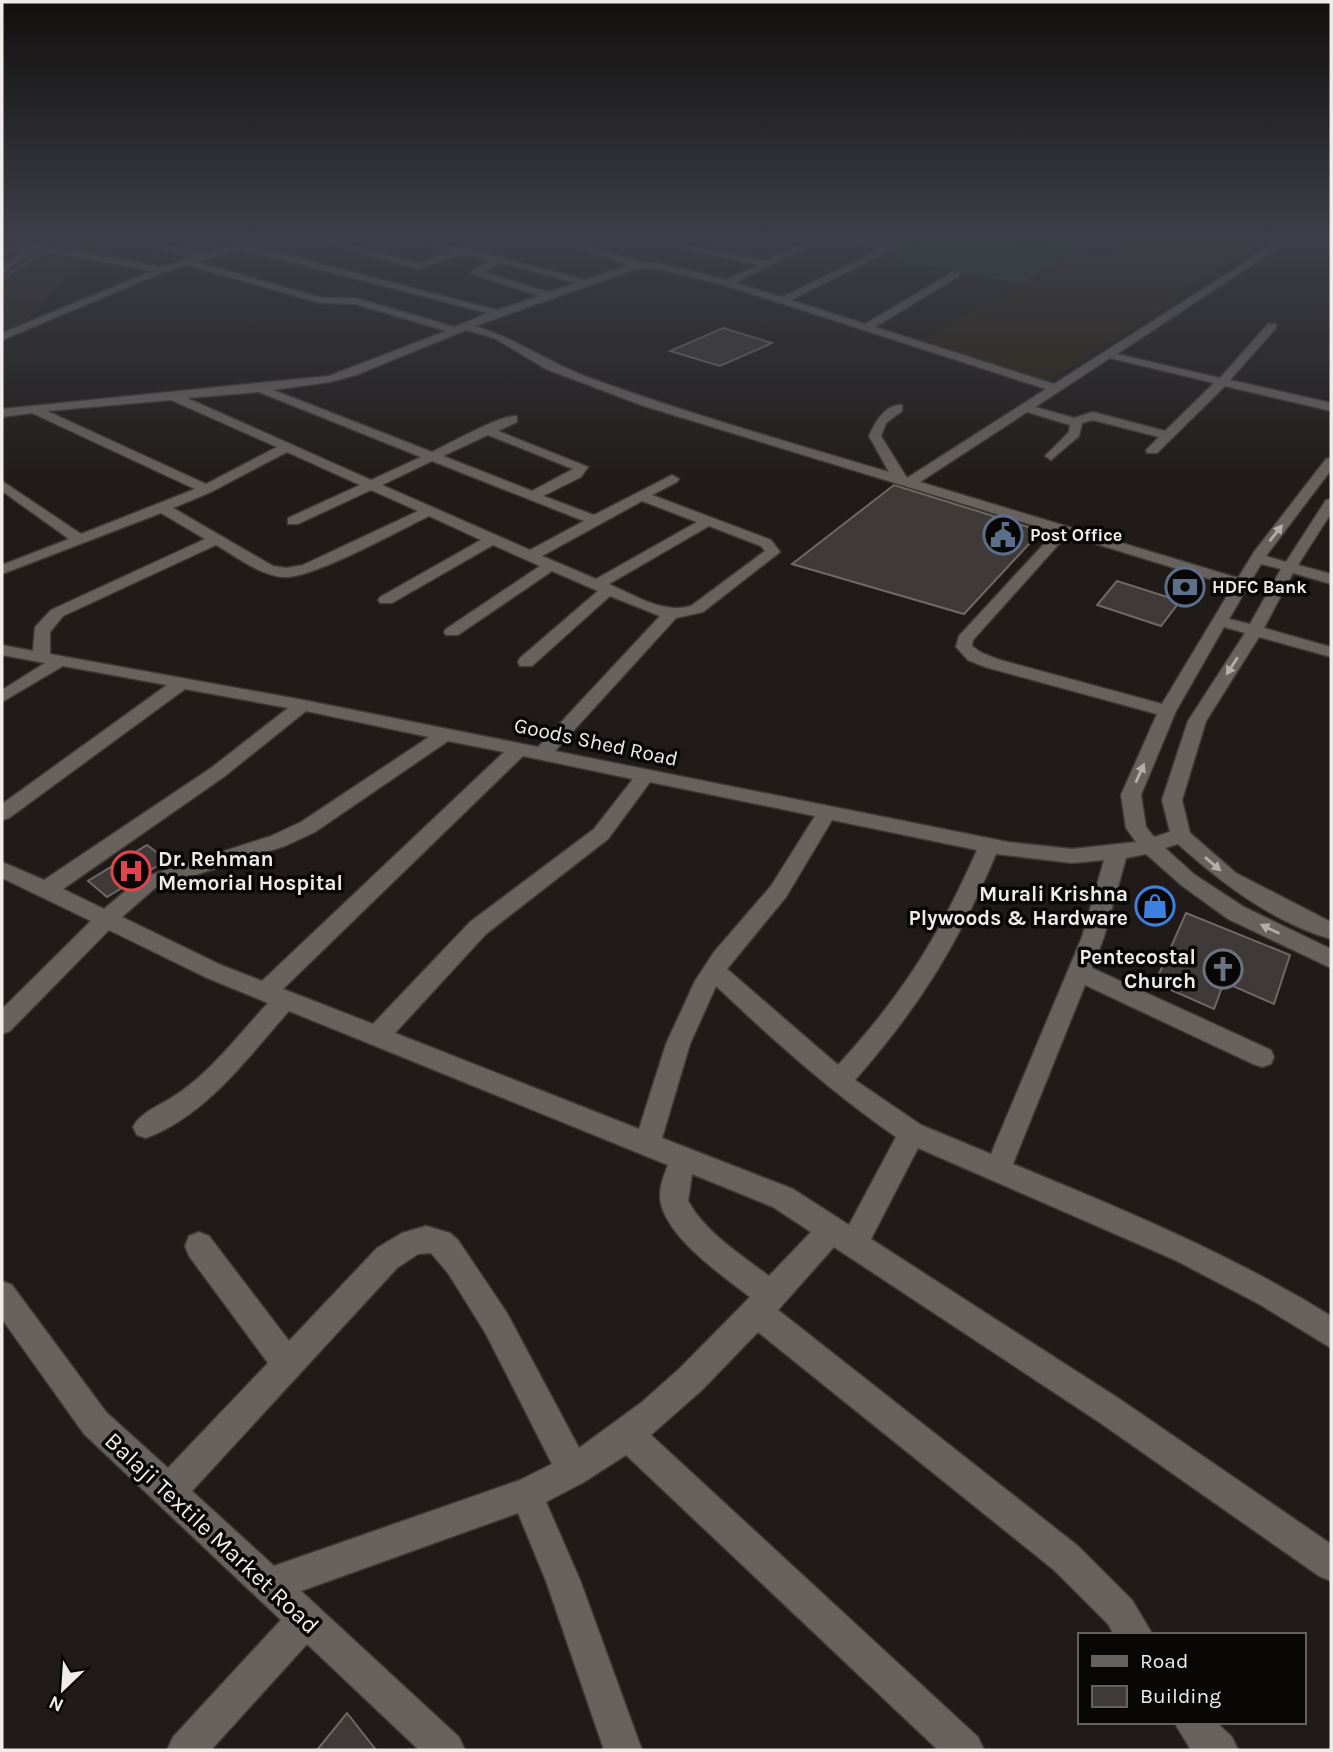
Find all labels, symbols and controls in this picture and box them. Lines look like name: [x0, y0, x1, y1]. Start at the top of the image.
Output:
public building icon: Post Office: [982, 514, 1024, 556]
place label: Post Office: [1030, 524, 1122, 546]
one-way arrow: [1269, 524, 1284, 542]
bank icon: HDFC Bank: [1164, 566, 1206, 608]
place label: HDFC Bank: [1212, 576, 1307, 598]
one-way arrow: [1226, 656, 1239, 676]
street label: Goods Shed Road: [512, 713, 680, 771]
one-way arrow: [1135, 762, 1146, 783]
place label: Dr. Rehman Memorial Hospital: [158, 847, 343, 895]
hospital icon: Dr. Rehman Memorial Hospital: [110, 850, 152, 892]
one-way arrow: [1204, 856, 1222, 872]
place label: Murali Krishna Plywoods & Hardware: [908, 882, 1128, 930]
shop icon: Murali Krishna Plywoods & Hardware: [1134, 885, 1176, 927]
one-way arrow: [1260, 924, 1280, 935]
place label: Pentecostal Church: [1079, 945, 1196, 993]
church icon: Pentecostal Church: [1202, 948, 1244, 990]
street label: Balaji Textile Market Road: [99, 1427, 325, 1639]
legend: [1078, 1633, 1305, 1724]
text: Road: [1140, 1649, 1188, 1673]
north arrow: [28, 1654, 98, 1724]
text: Building: [1140, 1684, 1221, 1708]
text: N: [45, 1691, 67, 1716]

